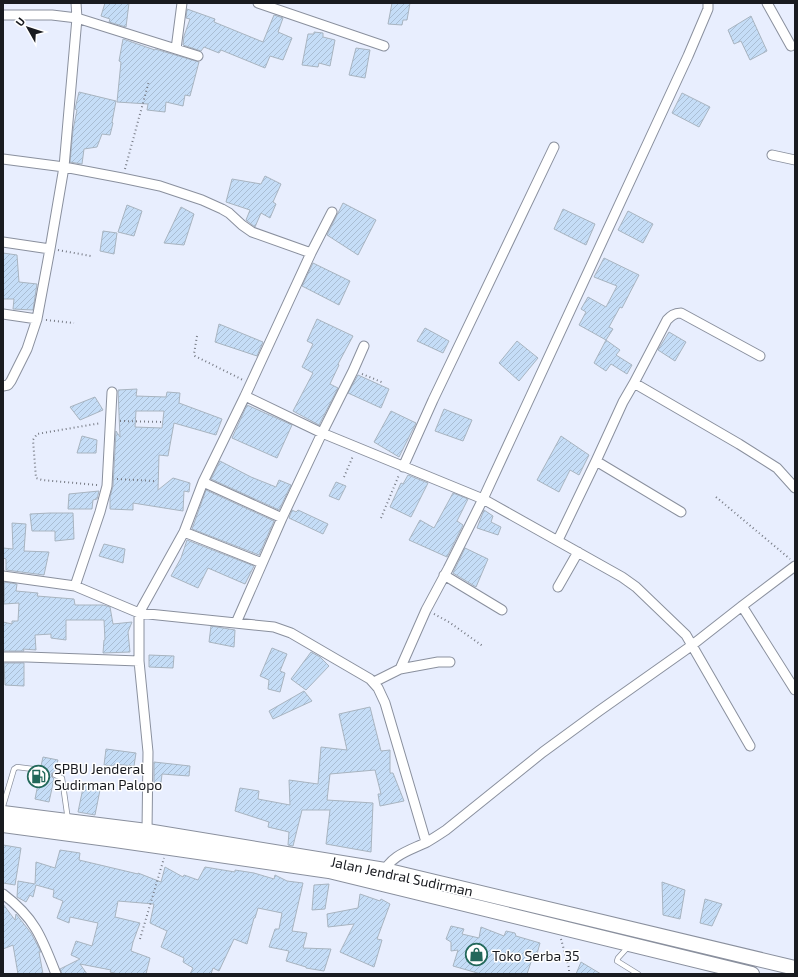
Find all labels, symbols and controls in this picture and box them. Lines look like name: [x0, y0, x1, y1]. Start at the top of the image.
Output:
north arrow: [8, 8, 48, 48]
text: U: [12, 14, 27, 28]
place label: SPBU Jenderal Sudirman Palopo: [54, 760, 162, 793]
fuel station icon: SPBU Jenderal Sudirman Palopo: [26, 763, 52, 789]
street label: Jalan Jendral Sudirman: [329, 853, 475, 899]
shop icon: Toko Serba 35: [463, 942, 489, 968]
place label: Toko Serba 35: [492, 947, 580, 964]

